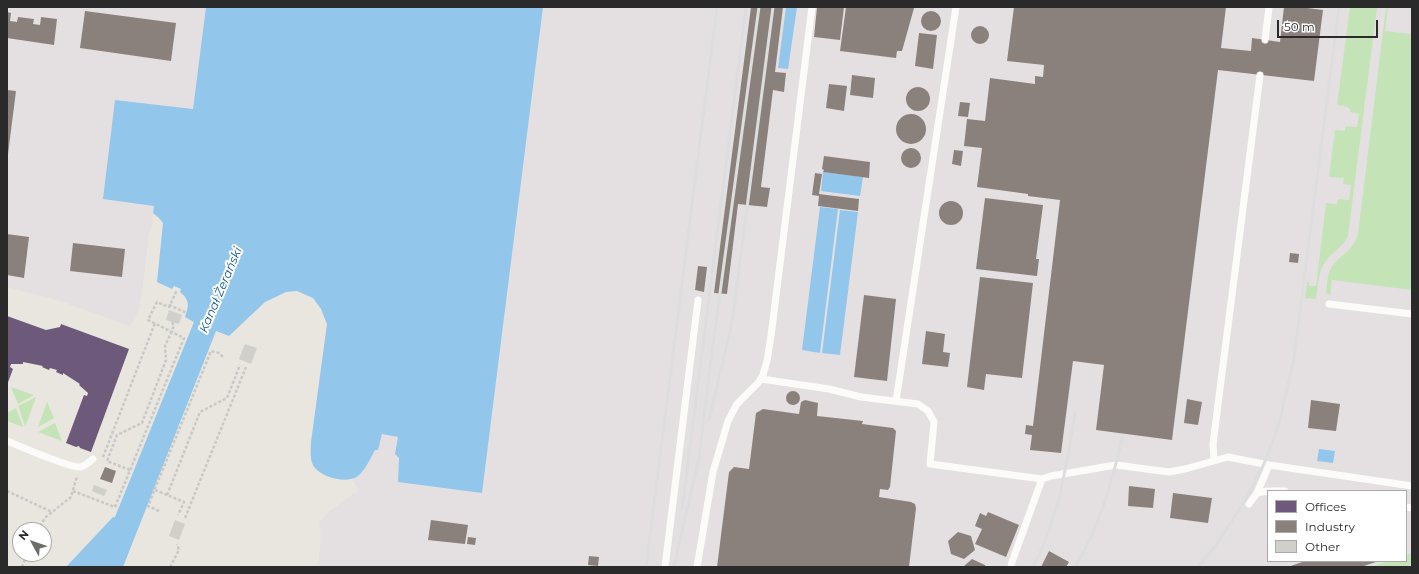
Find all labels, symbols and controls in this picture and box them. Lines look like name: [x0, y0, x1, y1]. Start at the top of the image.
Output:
scale bar: [1279, 12, 1380, 38]
text: 50 m: [1284, 19, 1315, 34]
water label: Kanał Żerański: [197, 245, 245, 335]
legend: [1267, 490, 1407, 562]
text: Offices: [1305, 499, 1346, 514]
text: Industry: [1305, 519, 1355, 534]
north arrow: [12, 522, 52, 562]
text: N: [15, 527, 32, 543]
text: Other: [1305, 539, 1340, 554]

